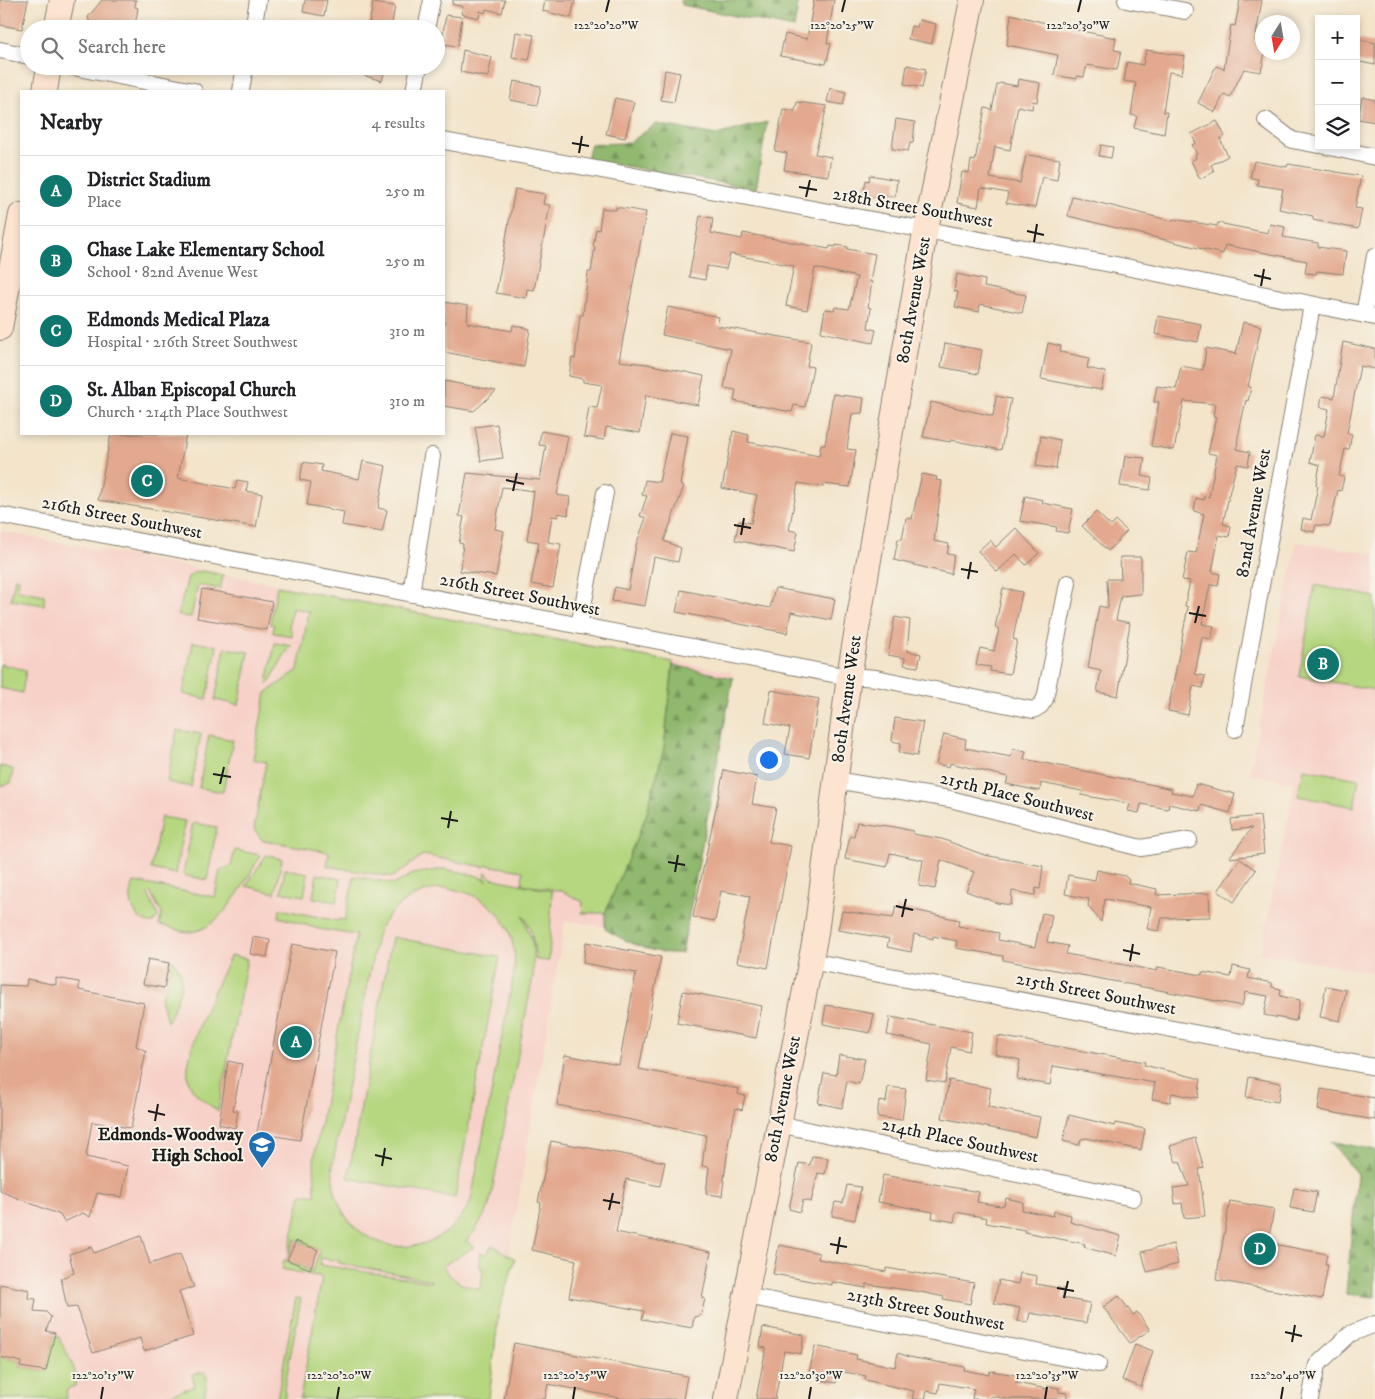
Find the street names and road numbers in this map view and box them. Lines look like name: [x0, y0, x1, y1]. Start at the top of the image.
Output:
street label: 218th Street Southwest: [831, 183, 995, 233]
street label: 80th Avenue West: [892, 235, 936, 365]
street label: 82nd Avenue West: [1232, 447, 1276, 579]
street label: 216th Street Southwest: [40, 492, 204, 544]
street label: 216th Street Southwest: [438, 569, 602, 621]
street label: 80th Avenue West: [827, 634, 867, 764]
street label: 215th Place Southwest: [937, 767, 1097, 827]
street label: 215th Street Southwest: [1014, 968, 1178, 1020]
street label: 80th Avenue West: [760, 1034, 806, 1164]
street label: 214th Place Southwest: [879, 1114, 1041, 1168]
street label: 213th Street Southwest: [845, 1284, 1007, 1336]

